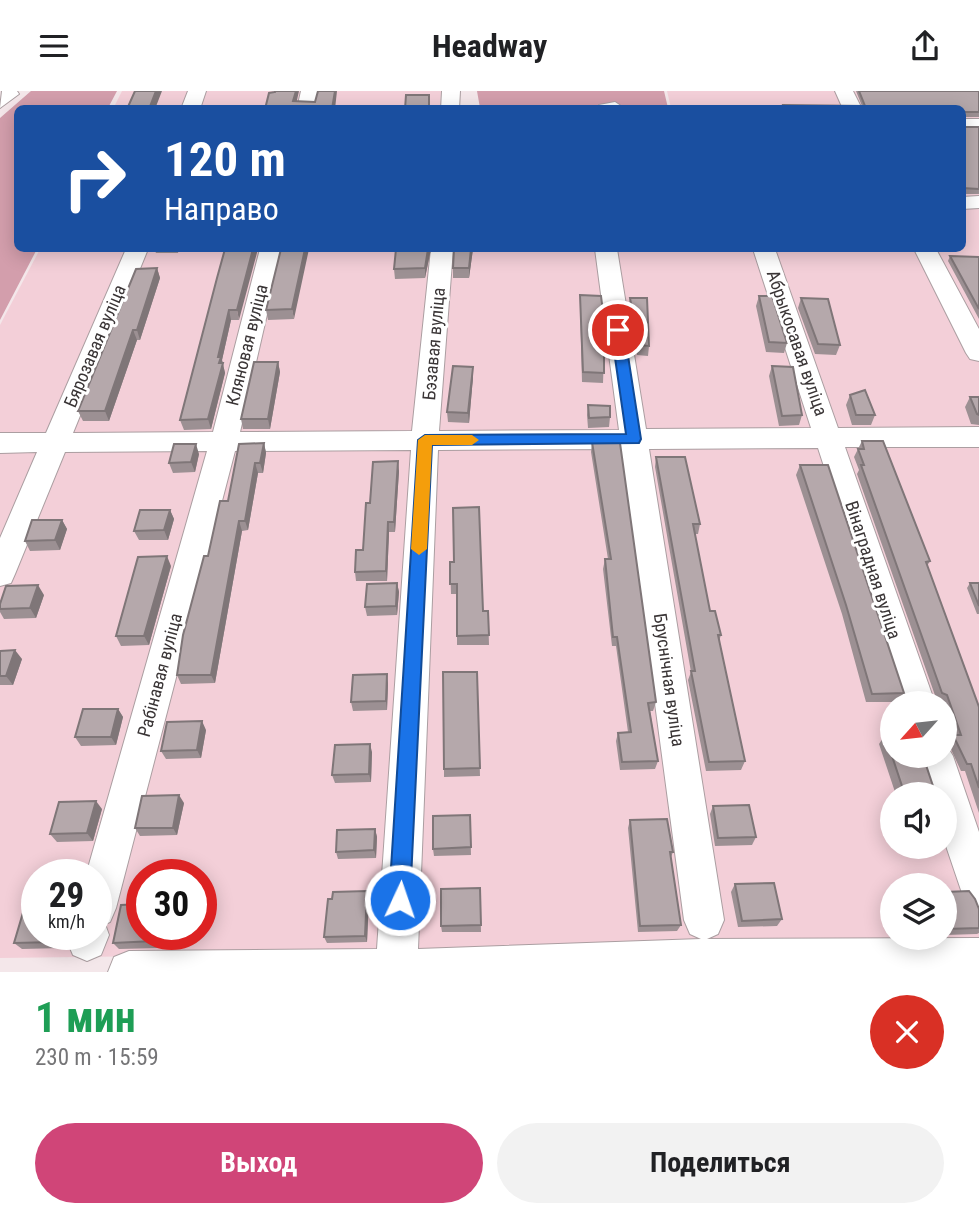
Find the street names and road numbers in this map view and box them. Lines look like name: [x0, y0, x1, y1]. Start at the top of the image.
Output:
street label: Абрыкосавая вуліца: [763, 267, 832, 418]
street label: Бярозавая вуліца: [59, 281, 130, 410]
street label: Кляновая вуліца: [221, 282, 272, 408]
street label: Бэзавая вуліца: [418, 287, 449, 401]
street label: Вінаградная вуліца: [841, 498, 906, 641]
street label: Рабінавая вуліца: [133, 611, 186, 739]
street label: Бруснічная вуліца: [650, 612, 689, 748]

